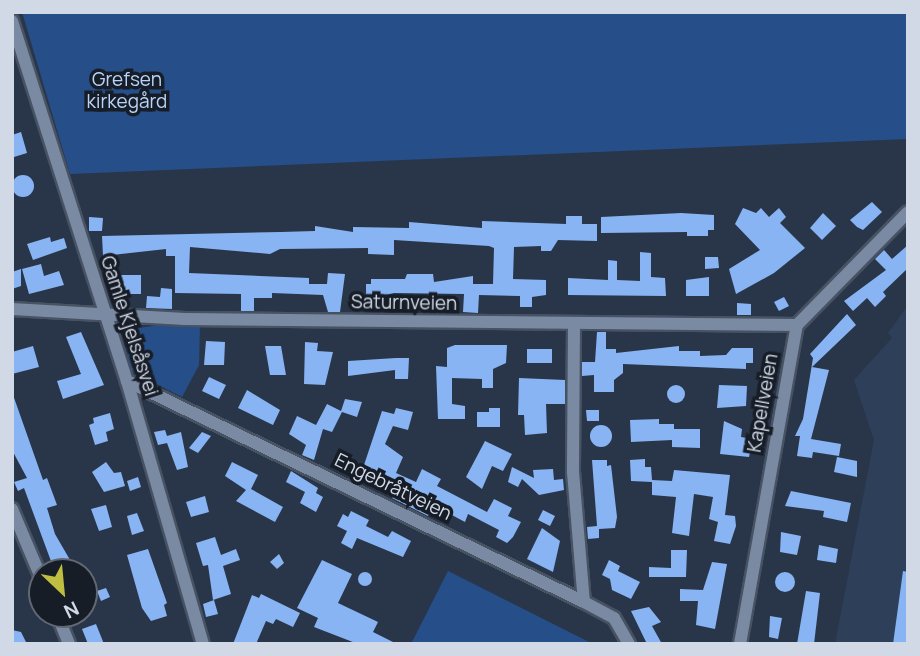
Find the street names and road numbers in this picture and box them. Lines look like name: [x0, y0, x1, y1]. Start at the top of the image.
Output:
street label: Gamle Kjelsåsvei: [96, 253, 162, 399]
street label: Saturnveien: [351, 291, 457, 315]
street label: Kapellveien: [743, 352, 783, 454]
street label: Engebråtveien: [331, 449, 455, 525]

